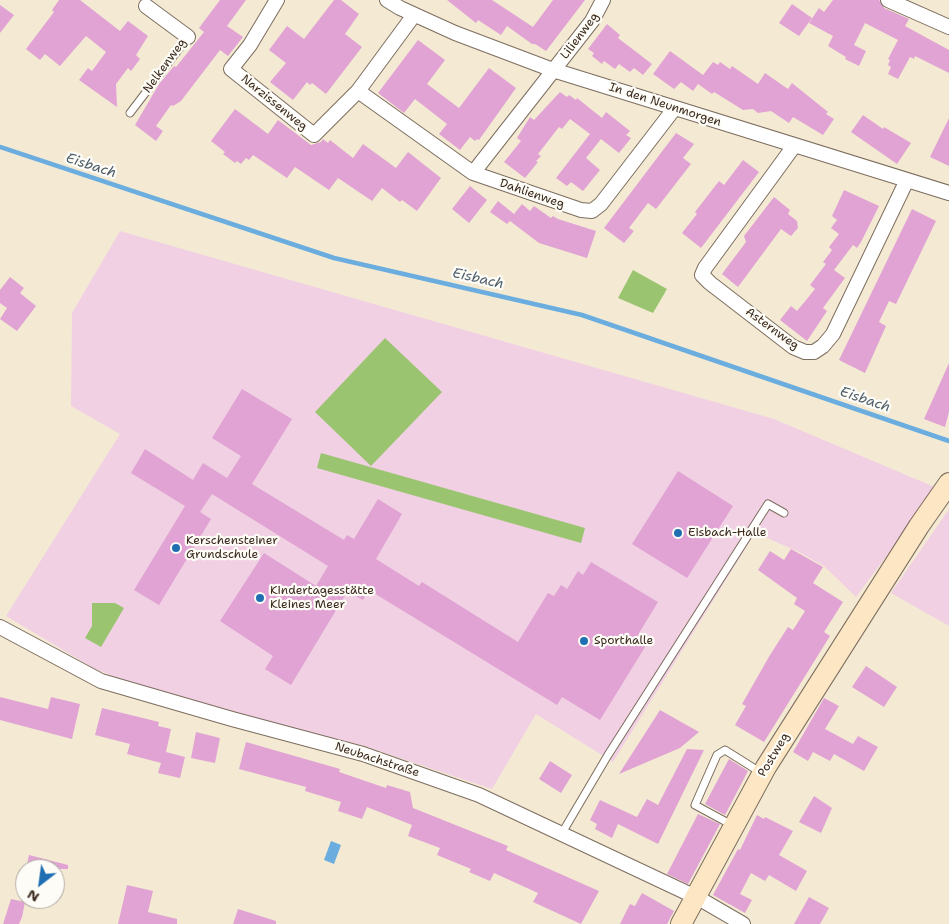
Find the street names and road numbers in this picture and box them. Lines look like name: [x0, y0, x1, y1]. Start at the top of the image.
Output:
street label: Lilienweg: [558, 10, 602, 62]
street label: Nelkenweg: [140, 36, 190, 96]
street label: Narzissenweg: [238, 72, 310, 134]
street label: In den Neunmorgen: [607, 80, 723, 130]
street label: Dahlienweg: [498, 176, 566, 212]
street label: Asternweg: [742, 305, 802, 353]
street label: Postweg: [755, 730, 793, 780]
street label: Neubachstraße: [333, 740, 421, 780]

